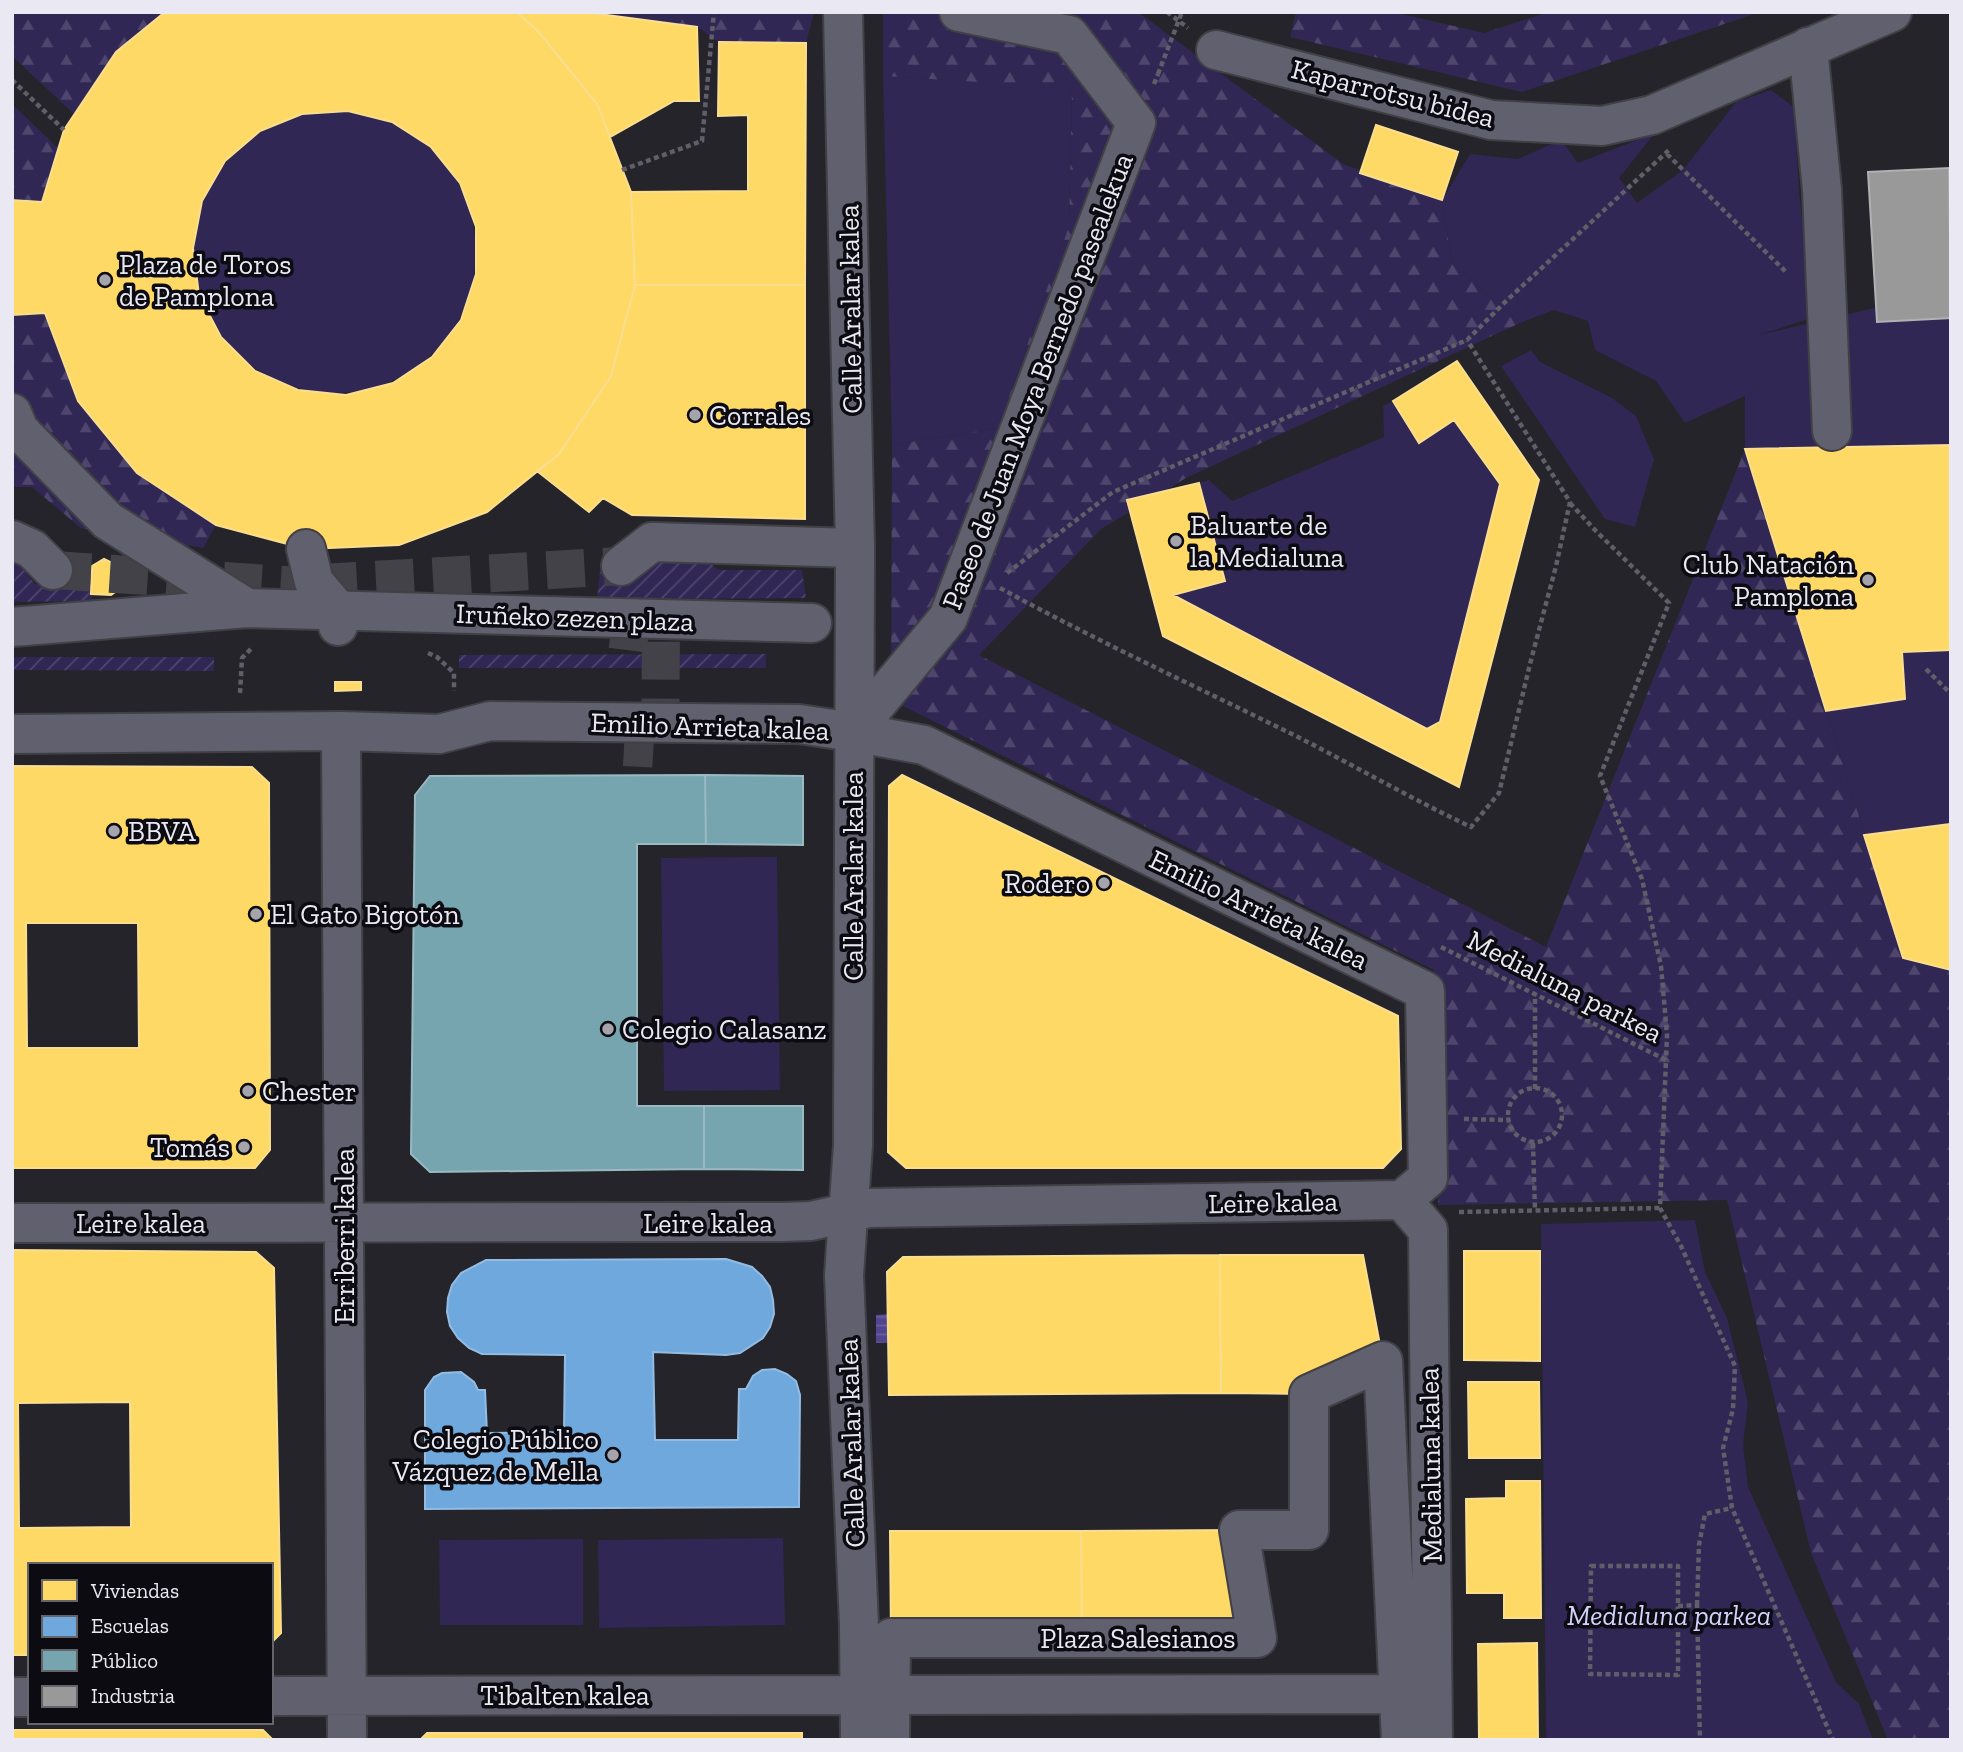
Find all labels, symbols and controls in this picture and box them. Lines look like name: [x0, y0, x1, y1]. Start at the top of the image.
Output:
street label: Kaparrotsu bidea: [1288, 52, 1498, 135]
street label: Paseo de Juan Moya Bernedo pasealekua: [935, 148, 1140, 614]
street label: Calle Aralar kalea: [832, 204, 869, 414]
place label: Plaza de Toros de Pamplona: [119, 248, 292, 313]
marker: Plaza de Toros de Pamplona: [97, 272, 113, 288]
place label: Corrales: [709, 399, 811, 432]
marker: Corrales: [687, 407, 703, 423]
place label: Baluarte de la Medialuna: [1190, 509, 1344, 574]
marker: Baluarte de la Medialuna: [1168, 533, 1184, 549]
place label: Club Natación Pamplona: [1683, 548, 1854, 613]
marker: Club Natación Pamplona: [1860, 572, 1876, 588]
street label: Iruñeko zezen plaza: [455, 597, 695, 638]
street label: Emilio Arrieta kalea: [590, 706, 830, 747]
street label: Calle Aralar kalea: [837, 771, 870, 981]
place label: BBVA: [128, 815, 197, 848]
marker: BBVA: [106, 823, 122, 839]
street label: Emilio Arrieta kalea: [1144, 842, 1374, 977]
place label: Rodero: [1004, 867, 1090, 900]
marker: Rodero: [1096, 875, 1112, 891]
place label: El Gato Bigotón: [270, 898, 460, 931]
marker: El Gato Bigotón: [248, 906, 264, 922]
street label: Medialuna parkea: [1462, 923, 1668, 1050]
place label: Colegio Calasanz: [622, 1013, 826, 1046]
marker: Colegio Calasanz: [600, 1021, 616, 1037]
place label: Chester: [262, 1075, 357, 1108]
marker: Chester: [240, 1083, 256, 1099]
place label: Tomás: [150, 1131, 230, 1164]
marker: Tomás: [236, 1139, 252, 1155]
street label: Erriberri kalea: [328, 1148, 361, 1324]
street label: Leire kalea: [1208, 1185, 1339, 1220]
street label: Leire kalea: [76, 1207, 206, 1240]
street label: Leire kalea: [643, 1207, 773, 1240]
street label: Calle Aralar kalea: [831, 1337, 872, 1548]
street label: Medialuna kalea: [1412, 1367, 1449, 1563]
place label: Colegio Público Vázquez de Mella: [391, 1423, 599, 1488]
marker: Colegio Público Vázquez de Mella: [605, 1447, 621, 1463]
legend: [28, 1563, 273, 1724]
text: Viviendas: [90, 1578, 179, 1603]
park label: Medialuna parkea: [1567, 1599, 1771, 1632]
text: Escuelas: [91, 1613, 169, 1638]
street label: Plaza Salesianos: [1040, 1622, 1236, 1655]
text: Público: [91, 1648, 158, 1673]
street label: Tibalten kalea: [480, 1679, 650, 1712]
text: Industria: [91, 1683, 175, 1708]

